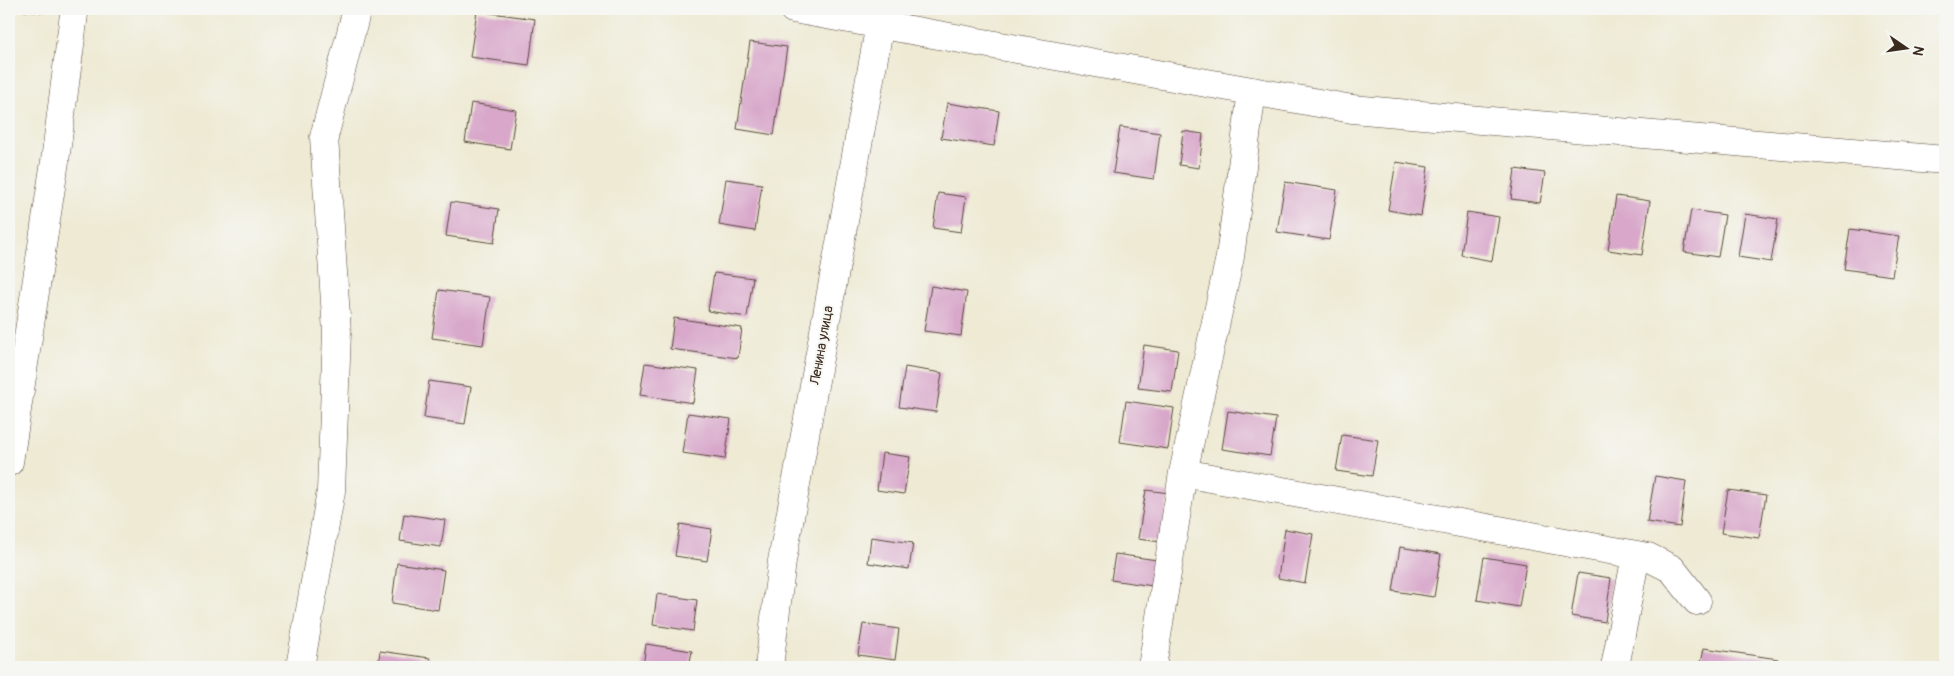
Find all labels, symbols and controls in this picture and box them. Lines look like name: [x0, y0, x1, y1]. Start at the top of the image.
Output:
north arrow: [1882, 22, 1932, 72]
text: N: [1909, 44, 1928, 57]
street label: Ленина улица: [806, 304, 837, 387]

